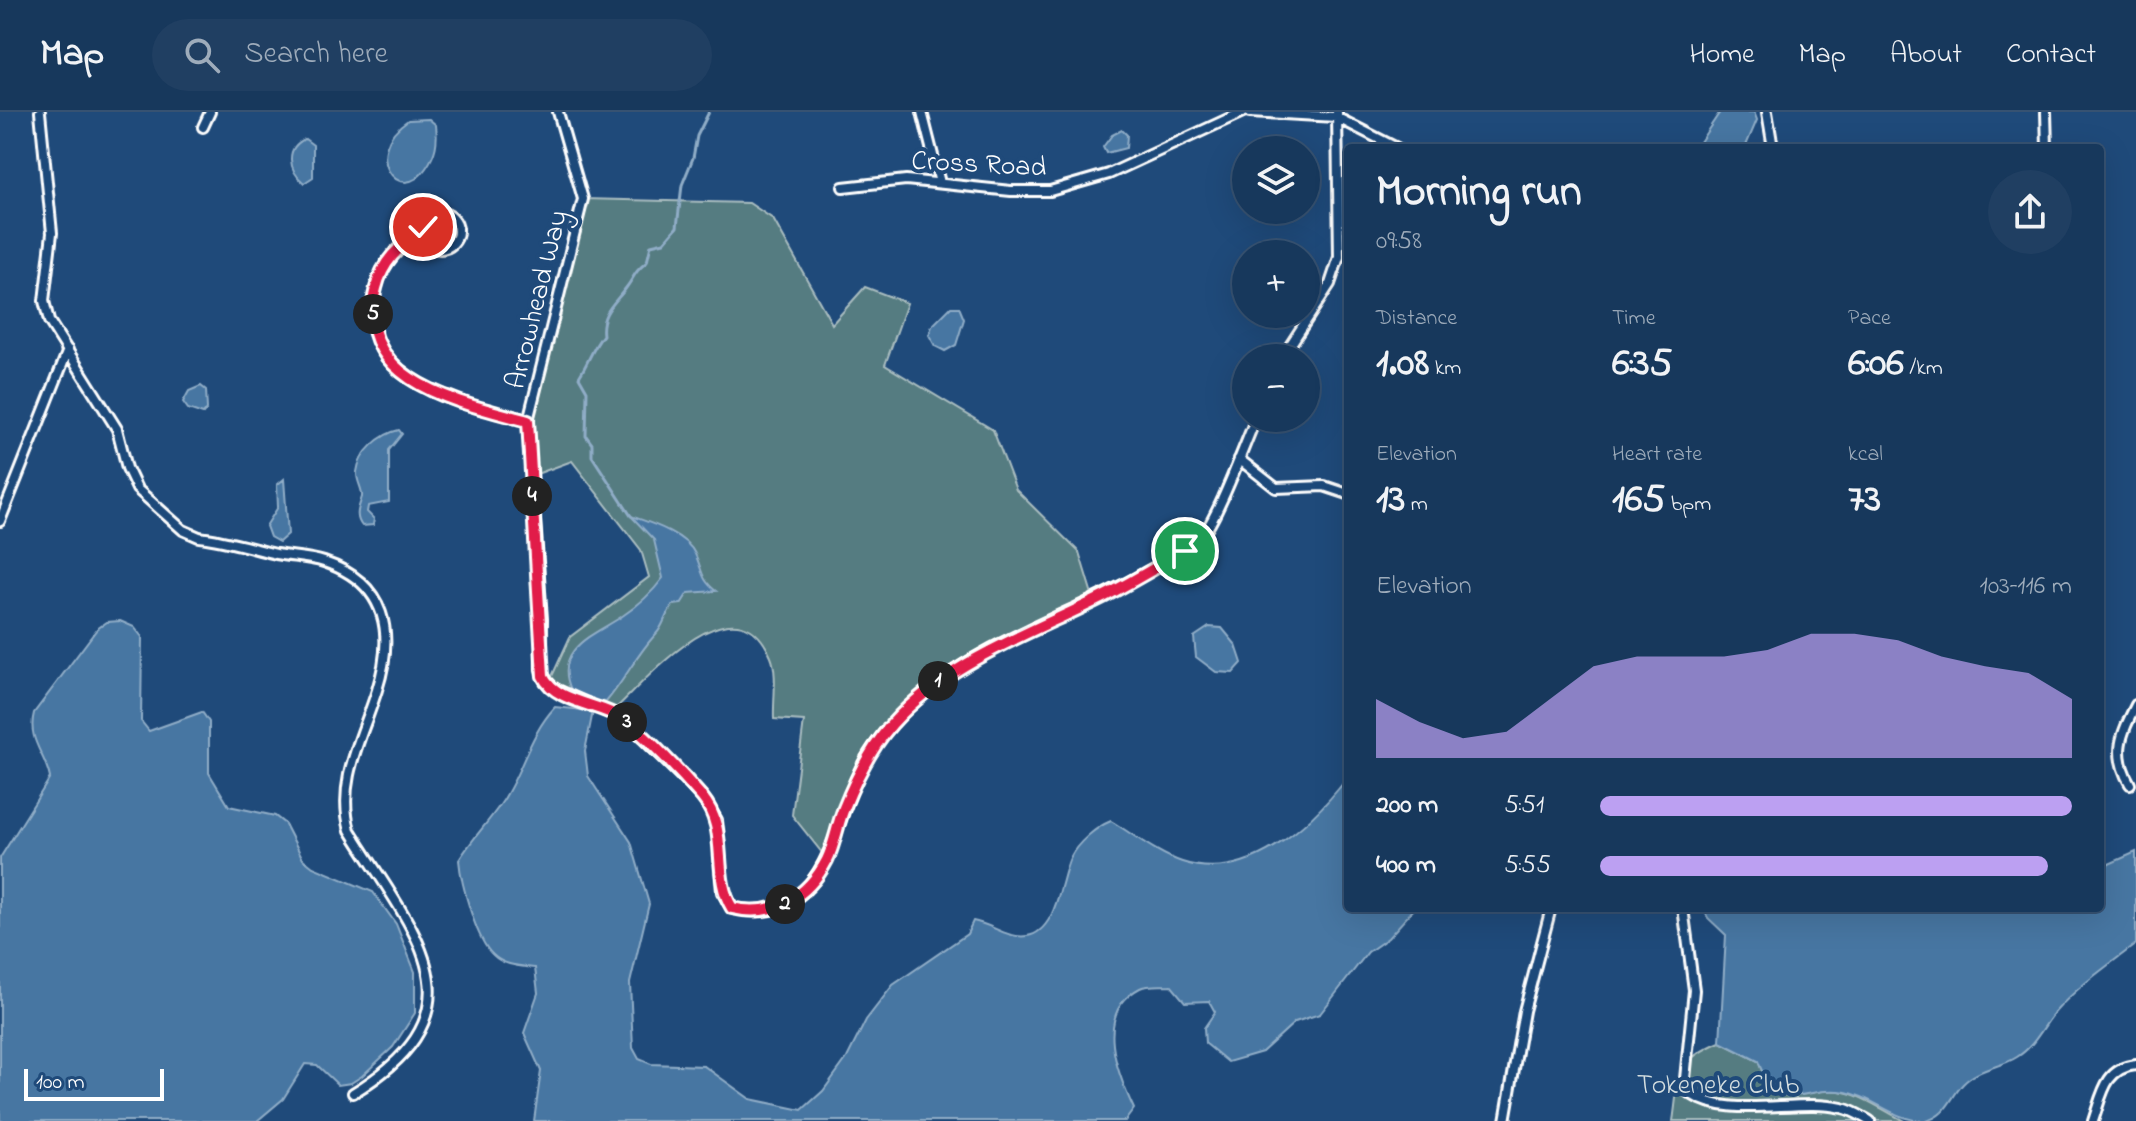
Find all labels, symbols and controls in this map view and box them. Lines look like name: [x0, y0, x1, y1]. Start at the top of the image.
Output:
search box: [152, 19, 712, 91]
text: Map: [40, 27, 104, 83]
icon: search: [180, 33, 224, 77]
text: Search here: [244, 33, 388, 77]
text: Home: [1689, 35, 1755, 76]
text: Map: [1799, 35, 1846, 76]
text: About: [1890, 35, 1962, 76]
text: Contact: [2006, 35, 2096, 76]
map controls: [1232, 136, 1320, 432]
button: layers: [1232, 136, 1320, 224]
street label: Cross Road: [910, 141, 1048, 190]
text: Morning run: [1376, 161, 1582, 225]
button: share: [1988, 170, 2072, 254]
pin: [389, 193, 457, 261]
icon: check: [401, 205, 445, 249]
street label: Arrowhead Way: [496, 206, 580, 394]
text: 09:58: [1376, 223, 1422, 261]
button: +: [1232, 240, 1320, 328]
pin: 5: [353, 294, 393, 334]
text: 5: [367, 298, 379, 330]
text: Distance: [1376, 303, 1457, 335]
text: Time: [1612, 303, 1656, 335]
text: Pace: [1848, 303, 1891, 335]
text: 1.08: [1376, 335, 1429, 394]
text: 6:35: [1612, 335, 1672, 394]
text: 6:06: [1848, 335, 1904, 394]
button: −: [1232, 344, 1320, 432]
text: km: [1429, 353, 1461, 385]
text: /km: [1904, 353, 1943, 385]
text: Elevation: [1376, 439, 1457, 471]
text: Heart rate: [1612, 439, 1702, 471]
text: kcal: [1848, 439, 1883, 471]
text: 13: [1376, 471, 1405, 530]
text: 165: [1612, 471, 1665, 530]
text: 73: [1848, 471, 1881, 530]
pin: 4: [512, 476, 552, 516]
text: 4: [527, 480, 537, 512]
text: m: [1405, 489, 1428, 521]
text: bpm: [1665, 489, 1711, 521]
pin: [1151, 517, 1219, 585]
icon: arrive: [1163, 529, 1207, 573]
text: Elevation: [1376, 568, 1472, 606]
text: 103–116 m: [1980, 568, 2072, 606]
pin: 1: [918, 661, 958, 701]
text: 1: [935, 665, 942, 697]
pin: 3: [607, 702, 647, 742]
text: 3: [622, 706, 632, 738]
text: 200 m: [1376, 787, 1438, 825]
text: 5:51: [1504, 787, 1544, 825]
text: 400 m: [1376, 847, 1436, 885]
text: 5:55: [1504, 847, 1551, 885]
pin: 2: [765, 884, 805, 924]
text: 2: [780, 888, 790, 920]
scale bar: [24, 1065, 164, 1101]
park label: Tokeneke Club: [1637, 1066, 1799, 1107]
text: 100 m: [36, 1067, 85, 1099]

